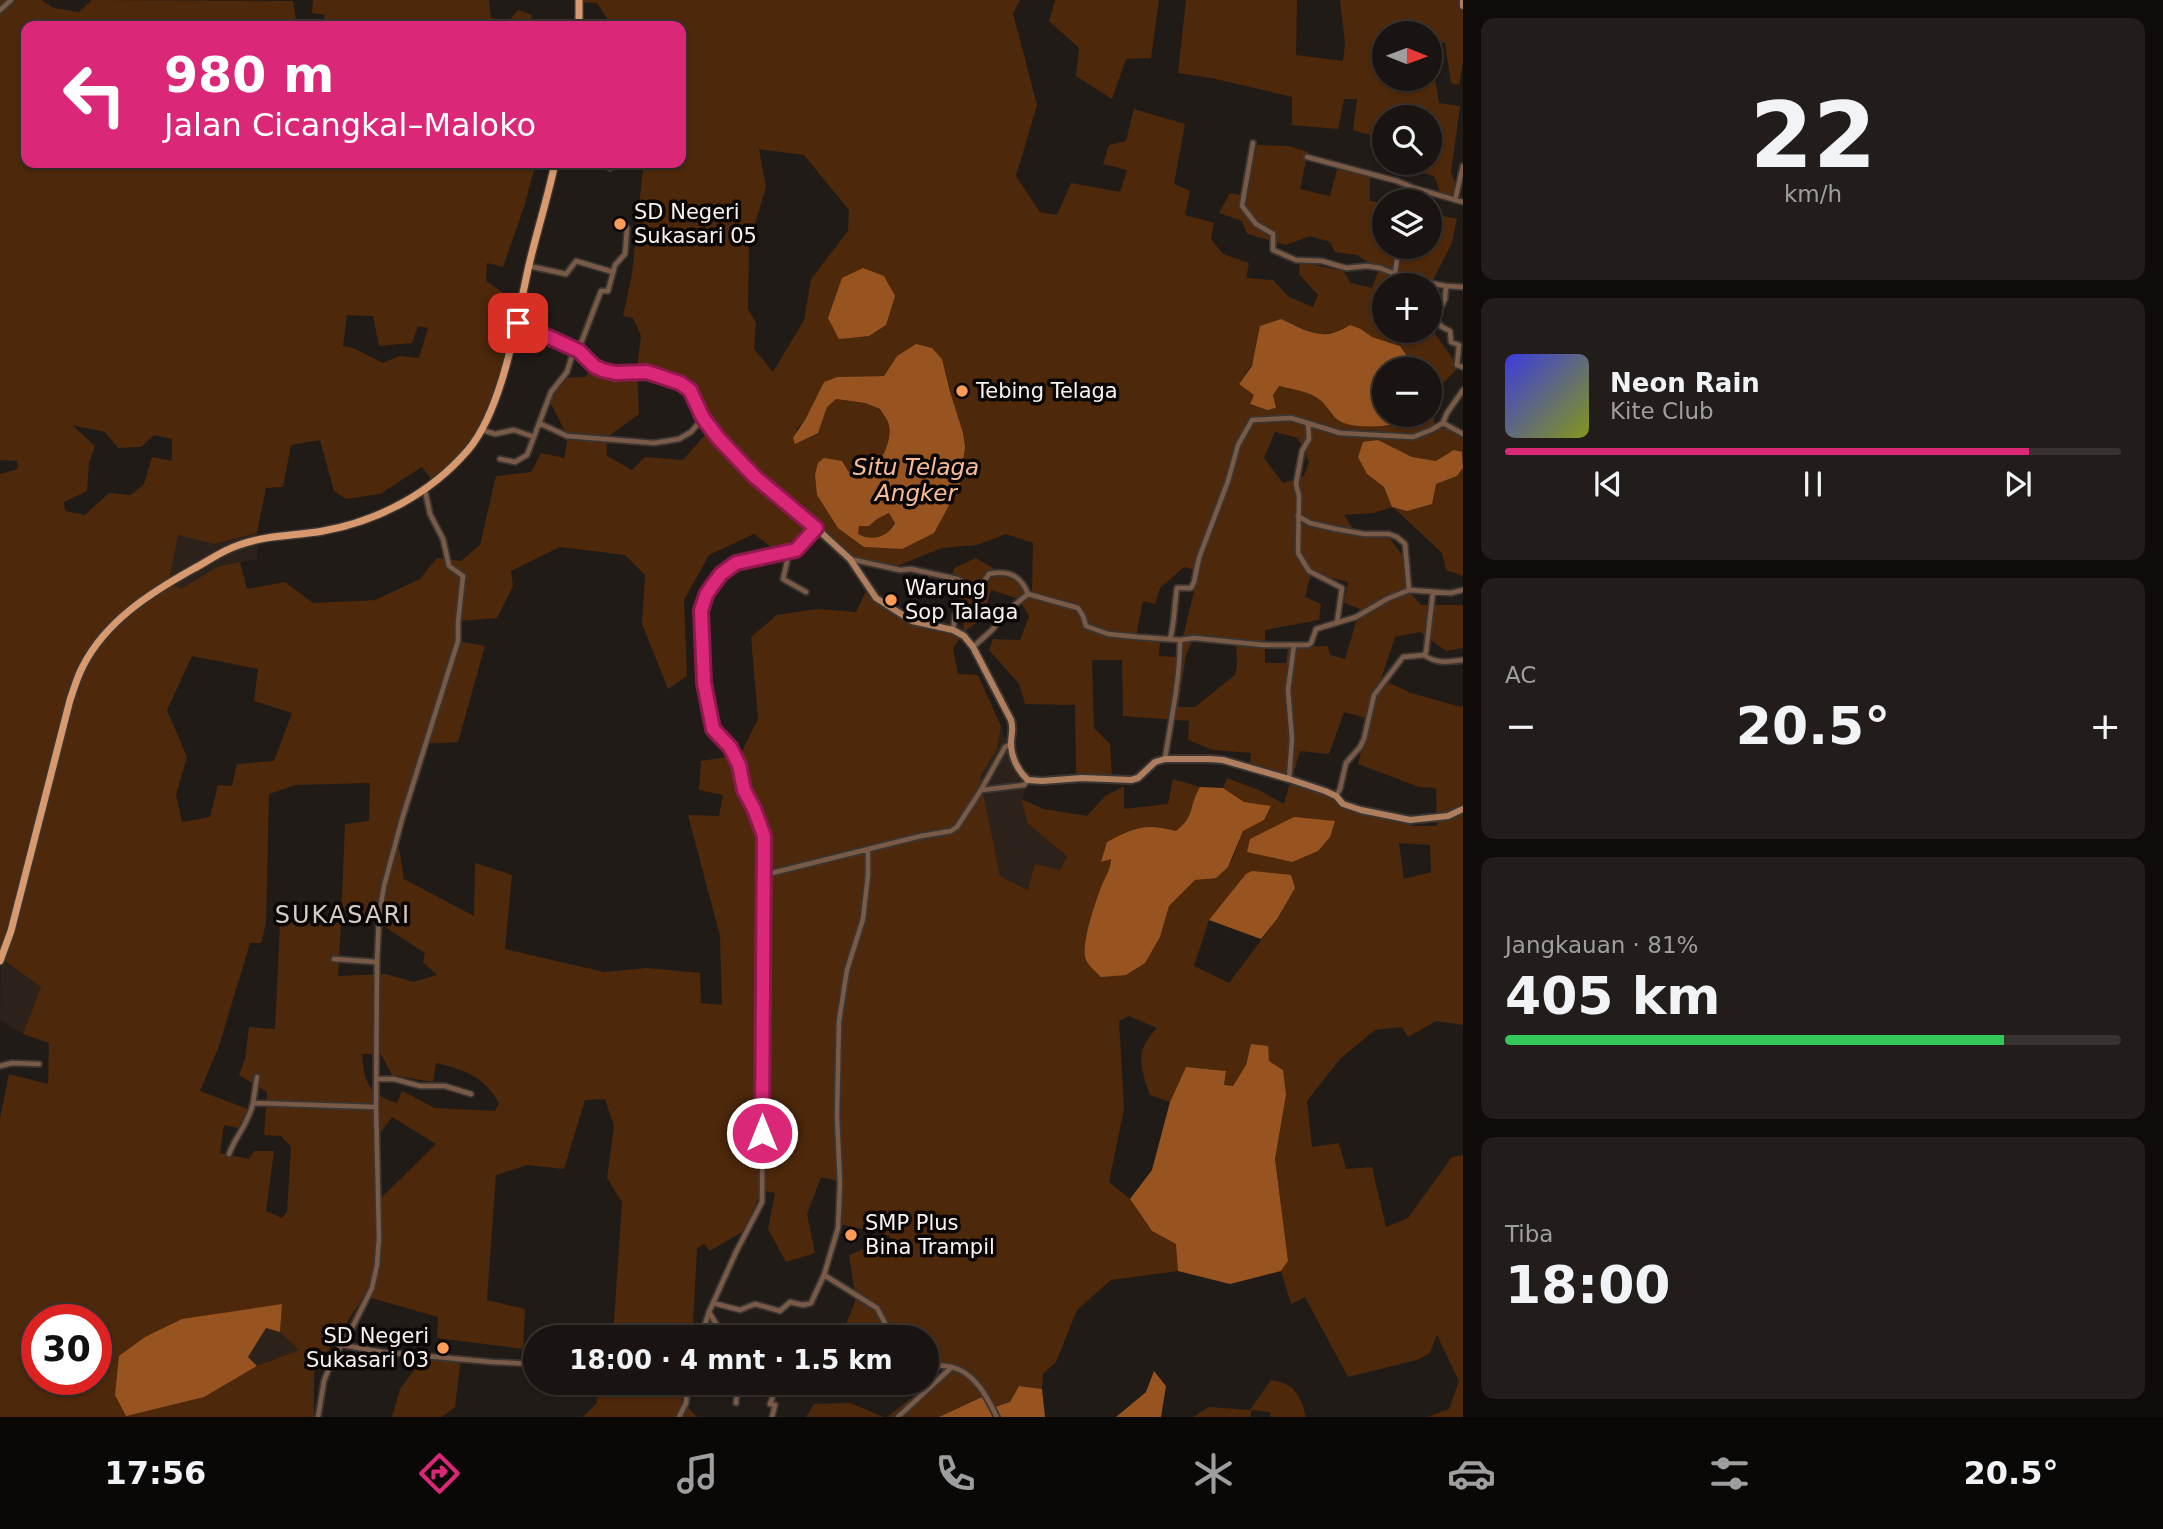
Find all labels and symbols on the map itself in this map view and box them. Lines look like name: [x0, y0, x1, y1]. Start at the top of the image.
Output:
north arrow: [1372, 21, 1442, 91]
place label: SD Negeri Sukasari 05: [634, 200, 757, 248]
marker: SD Negeri Sukasari 05: [612, 216, 628, 232]
pin: [488, 293, 548, 353]
place label: Tebing Telaga: [975, 379, 1118, 403]
marker: Tebing Telaga: [954, 383, 970, 399]
water label: Situ Telaga Angker: [853, 454, 979, 506]
place label: Warung Sop Talaga: [905, 576, 1018, 624]
marker: Warung Sop Talaga: [883, 592, 899, 608]
district label: SUKASARI: [275, 901, 411, 929]
position arrow: [725, 1096, 799, 1170]
place label: SMP Plus Bina Trampil: [865, 1211, 995, 1259]
marker: SMP Plus Bina Trampil: [843, 1227, 859, 1243]
speed limit sign: 30: [21, 1304, 112, 1395]
place label: SD Negeri Sukasari 03: [306, 1324, 429, 1372]
marker: SD Negeri Sukasari 03: [435, 1340, 451, 1356]

